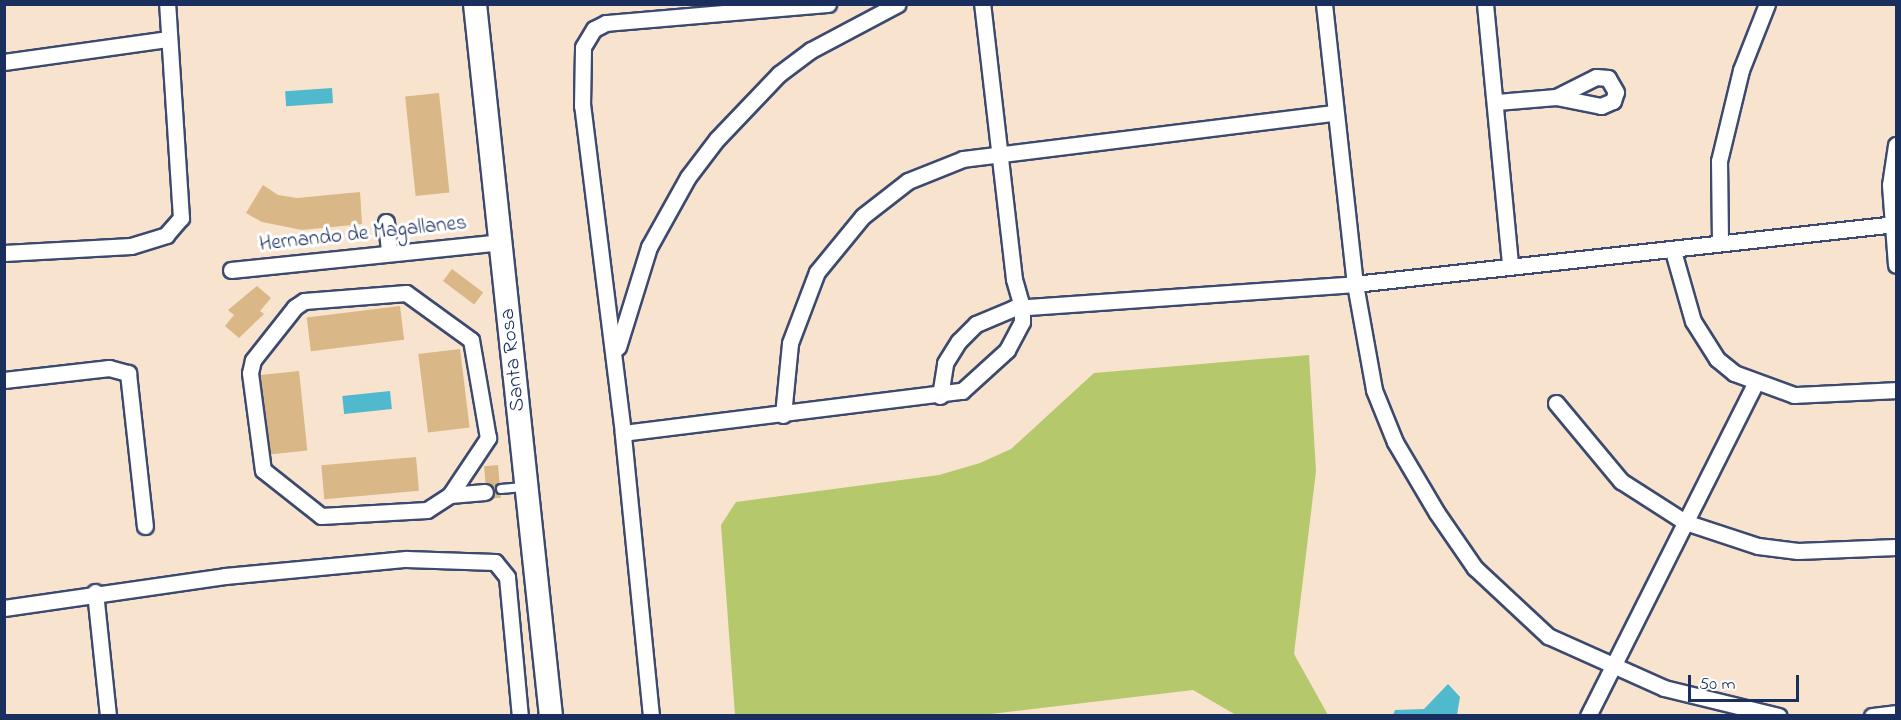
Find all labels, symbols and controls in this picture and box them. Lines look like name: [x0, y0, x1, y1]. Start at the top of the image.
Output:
street label: Hernando de Magallanes: [258, 211, 468, 257]
street label: Santa Rosa: [495, 307, 531, 413]
scale bar: [1691, 663, 1802, 701]
text: 50 m: [1699, 672, 1736, 698]

